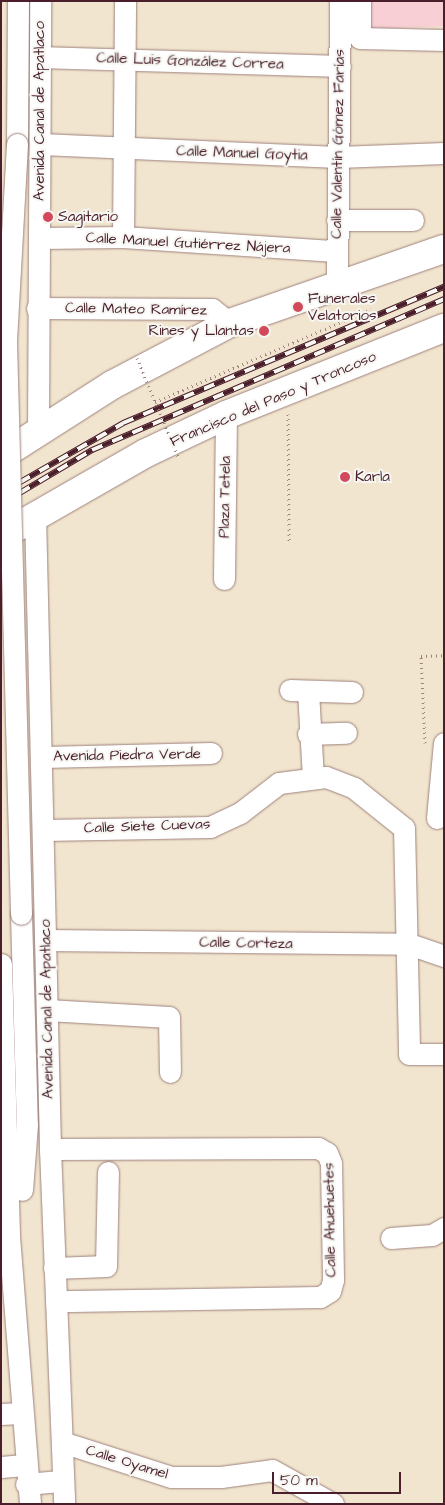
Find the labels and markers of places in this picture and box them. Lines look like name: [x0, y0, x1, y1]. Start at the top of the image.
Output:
place label: Sagitario: [58, 208, 118, 226]
marker: Sagitario: [42, 211, 54, 223]
place label: Funerales Velatorios: [308, 289, 377, 324]
marker: Funerales Velatorios: [292, 301, 304, 313]
place label: Rines y Llantas: [149, 322, 254, 340]
marker: Rines y Llantas: [258, 325, 270, 337]
place label: Karla: [355, 468, 390, 486]
marker: Karla: [339, 471, 351, 483]

